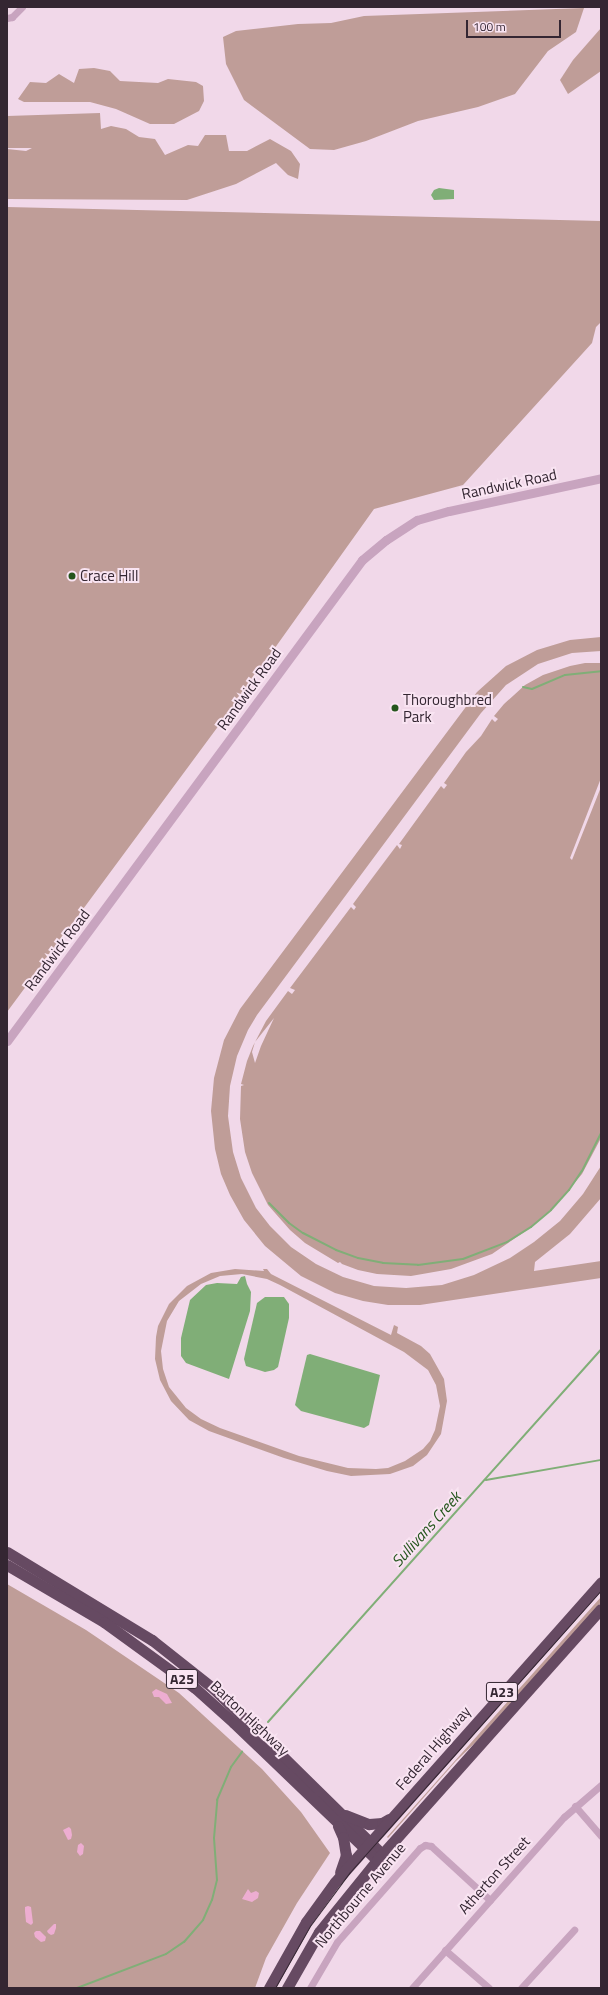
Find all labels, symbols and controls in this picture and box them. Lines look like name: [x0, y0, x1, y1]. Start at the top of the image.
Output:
scale bar: [468, 12, 563, 38]
text: 100 m: [473, 17, 506, 36]
street label: Randwick Road: [460, 465, 558, 503]
place label: Crace Hill: [80, 567, 138, 585]
marker: Crace Hill: [67, 571, 77, 581]
street label: Randwick Road: [213, 644, 285, 734]
place label: Thoroughbred Park: [403, 690, 492, 725]
marker: Thoroughbred Park: [390, 703, 400, 713]
street label: Randwick Road: [21, 906, 93, 994]
water label: Sullivans Creek: [387, 1488, 465, 1570]
road number: A25: [165, 1667, 199, 1691]
street label: Barton Highway: [207, 1677, 293, 1759]
road number: A23: [485, 1680, 519, 1704]
street label: Federal Highway: [392, 1702, 474, 1794]
street label: Atherton Street: [455, 1833, 533, 1917]
street label: Northbourne Avenue: [311, 1839, 409, 1951]

